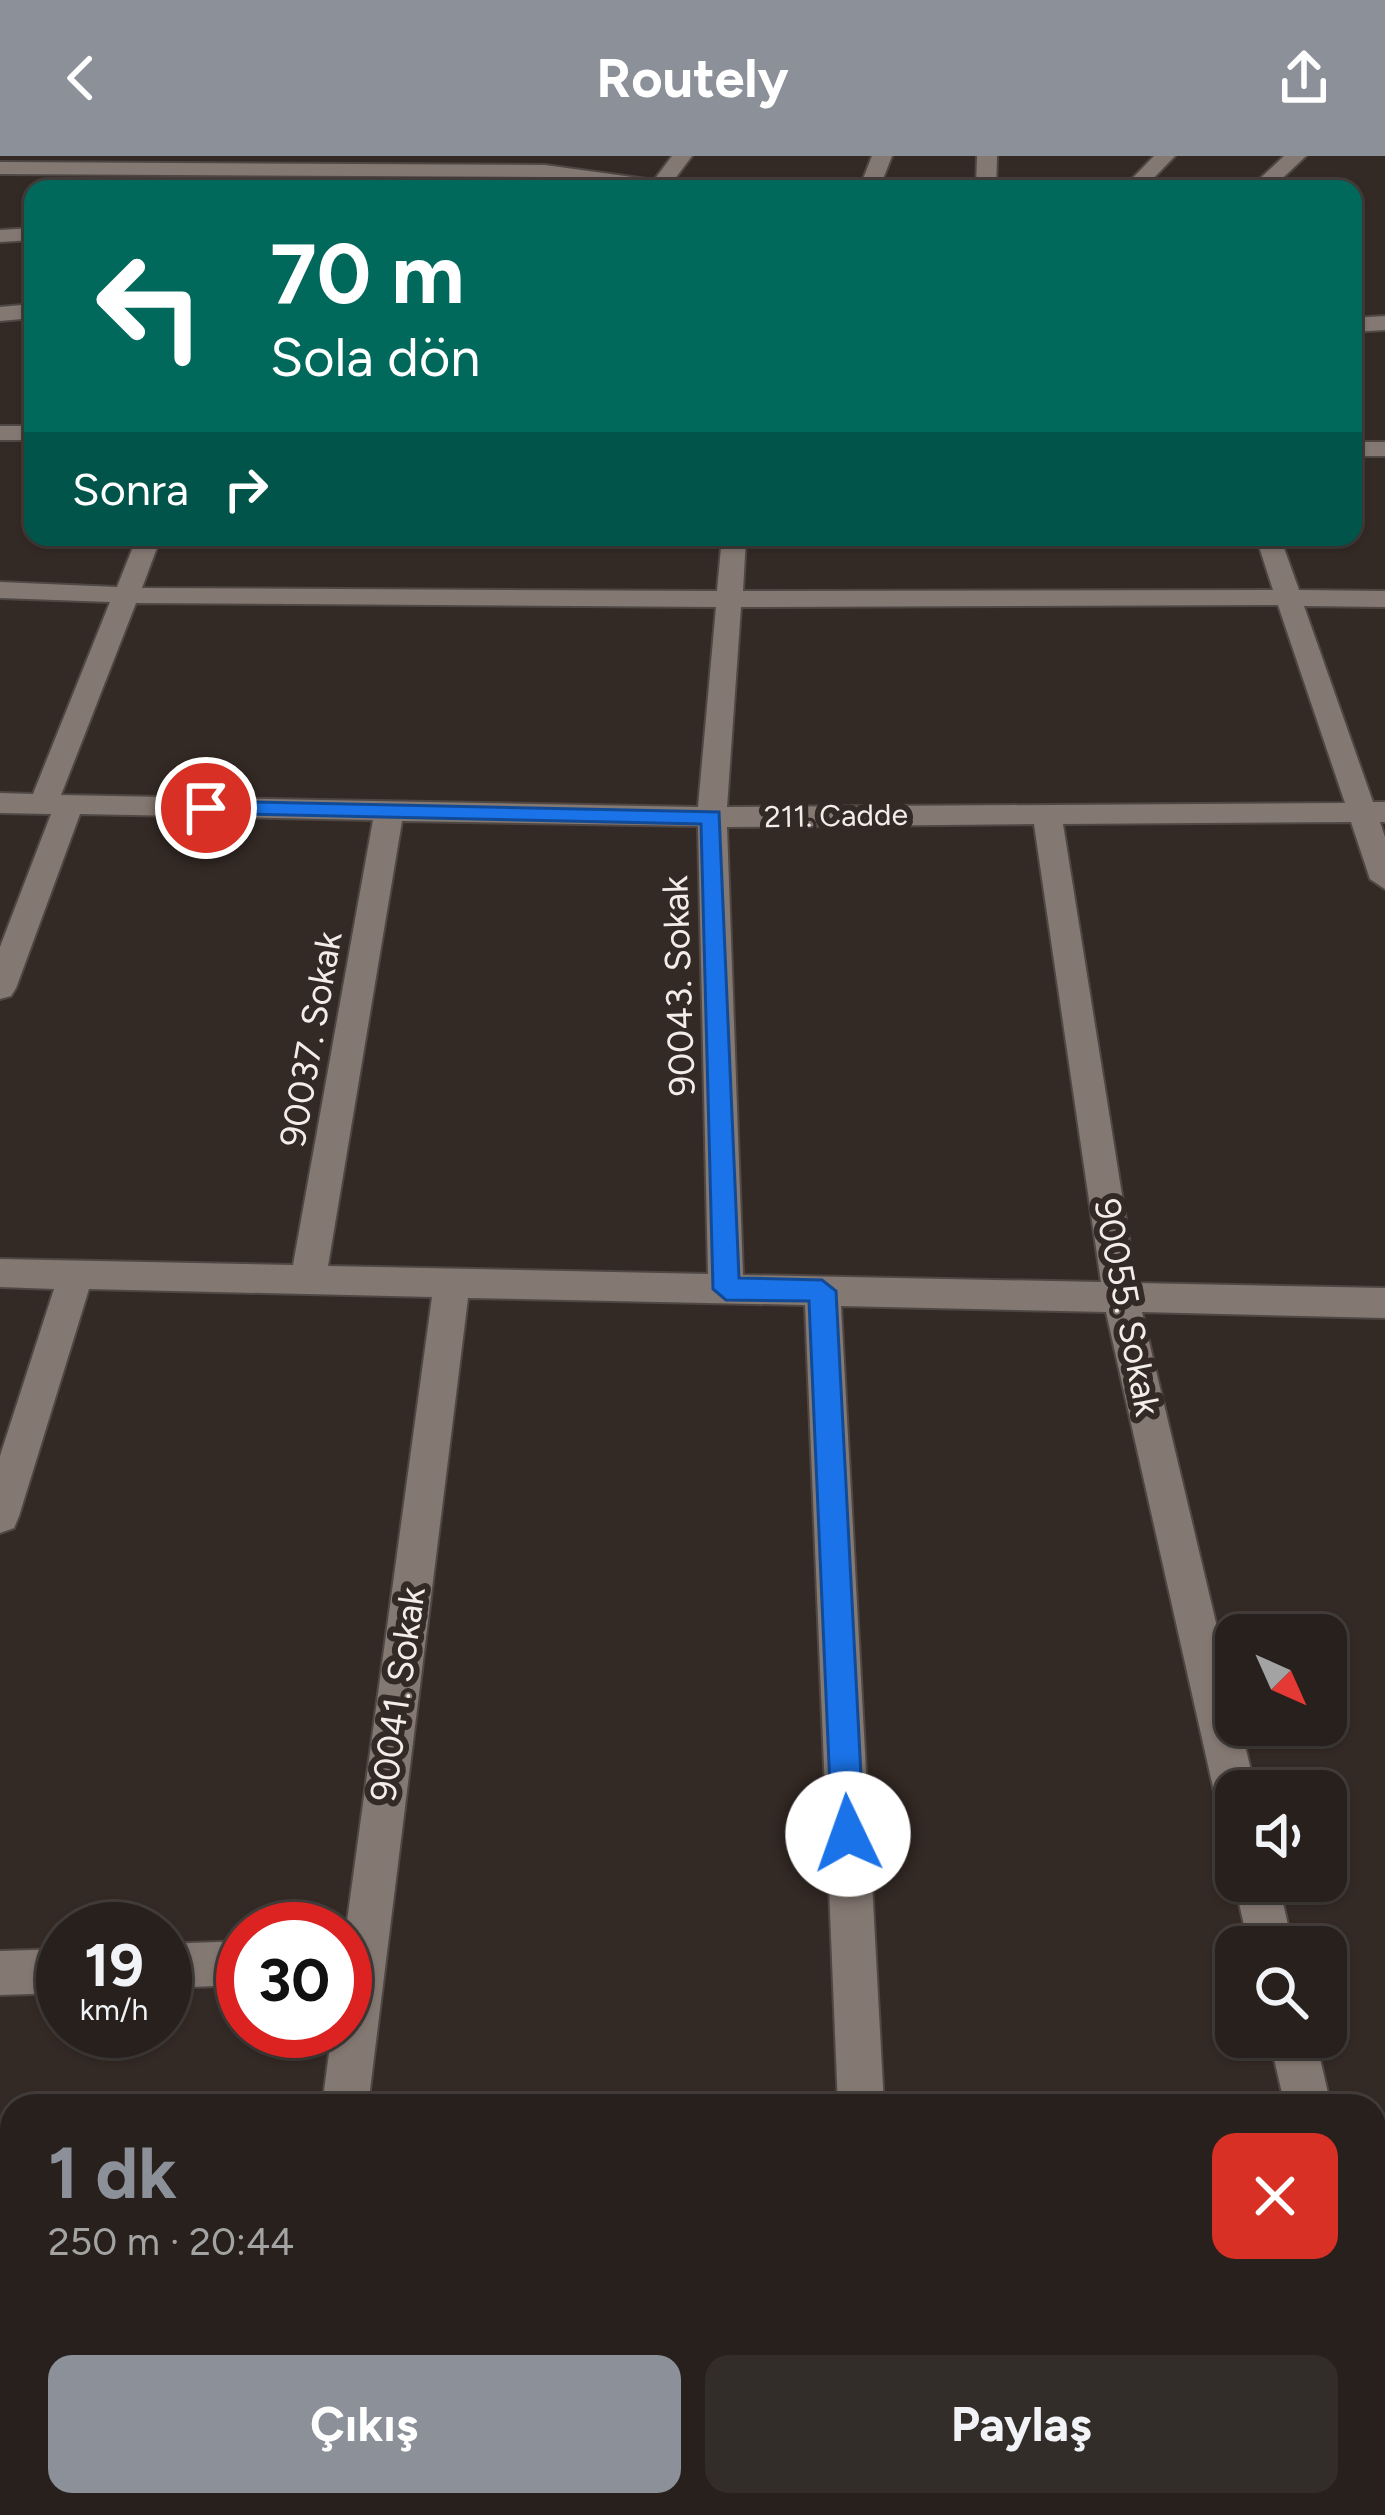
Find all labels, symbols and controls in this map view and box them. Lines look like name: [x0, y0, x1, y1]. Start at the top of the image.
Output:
icon: back: [48, 45, 114, 111]
icon: share: [1271, 45, 1337, 111]
text: Routely: [596, 46, 789, 111]
text: 70 m: [270, 223, 464, 324]
icon: left: [72, 228, 228, 384]
text: Sola dön: [270, 325, 480, 390]
icon: right: [213, 456, 279, 522]
text: Sonra: [72, 462, 189, 516]
pin: [155, 757, 257, 859]
icon: arrive: [173, 775, 239, 841]
street label: 211. Cadde: [764, 796, 908, 835]
street label: 90043. Sokak: [653, 874, 704, 1097]
street label: 90037. Sokak: [270, 928, 351, 1150]
street label: 90055. Sokak: [1085, 1195, 1170, 1420]
street label: 90041. Sokak: [361, 1584, 434, 1804]
north arrow: [1215, 1614, 1347, 1746]
map controls: [1215, 1614, 1347, 2058]
button: sound: [1215, 1770, 1347, 1902]
position arrow: [785, 1771, 911, 1897]
speed limit sign: 30: [216, 1902, 372, 2058]
button: search: [1215, 1926, 1347, 2058]
text: 19: [84, 1929, 144, 2001]
text: km/h: [80, 1991, 148, 2028]
text: 1 dk: [48, 2130, 177, 2216]
button: close: [1212, 2133, 1338, 2259]
text: 250 m · 20:44: [48, 2218, 294, 2265]
button: Çıkış: [48, 2355, 681, 2493]
button: Paylaş: [705, 2355, 1338, 2493]

